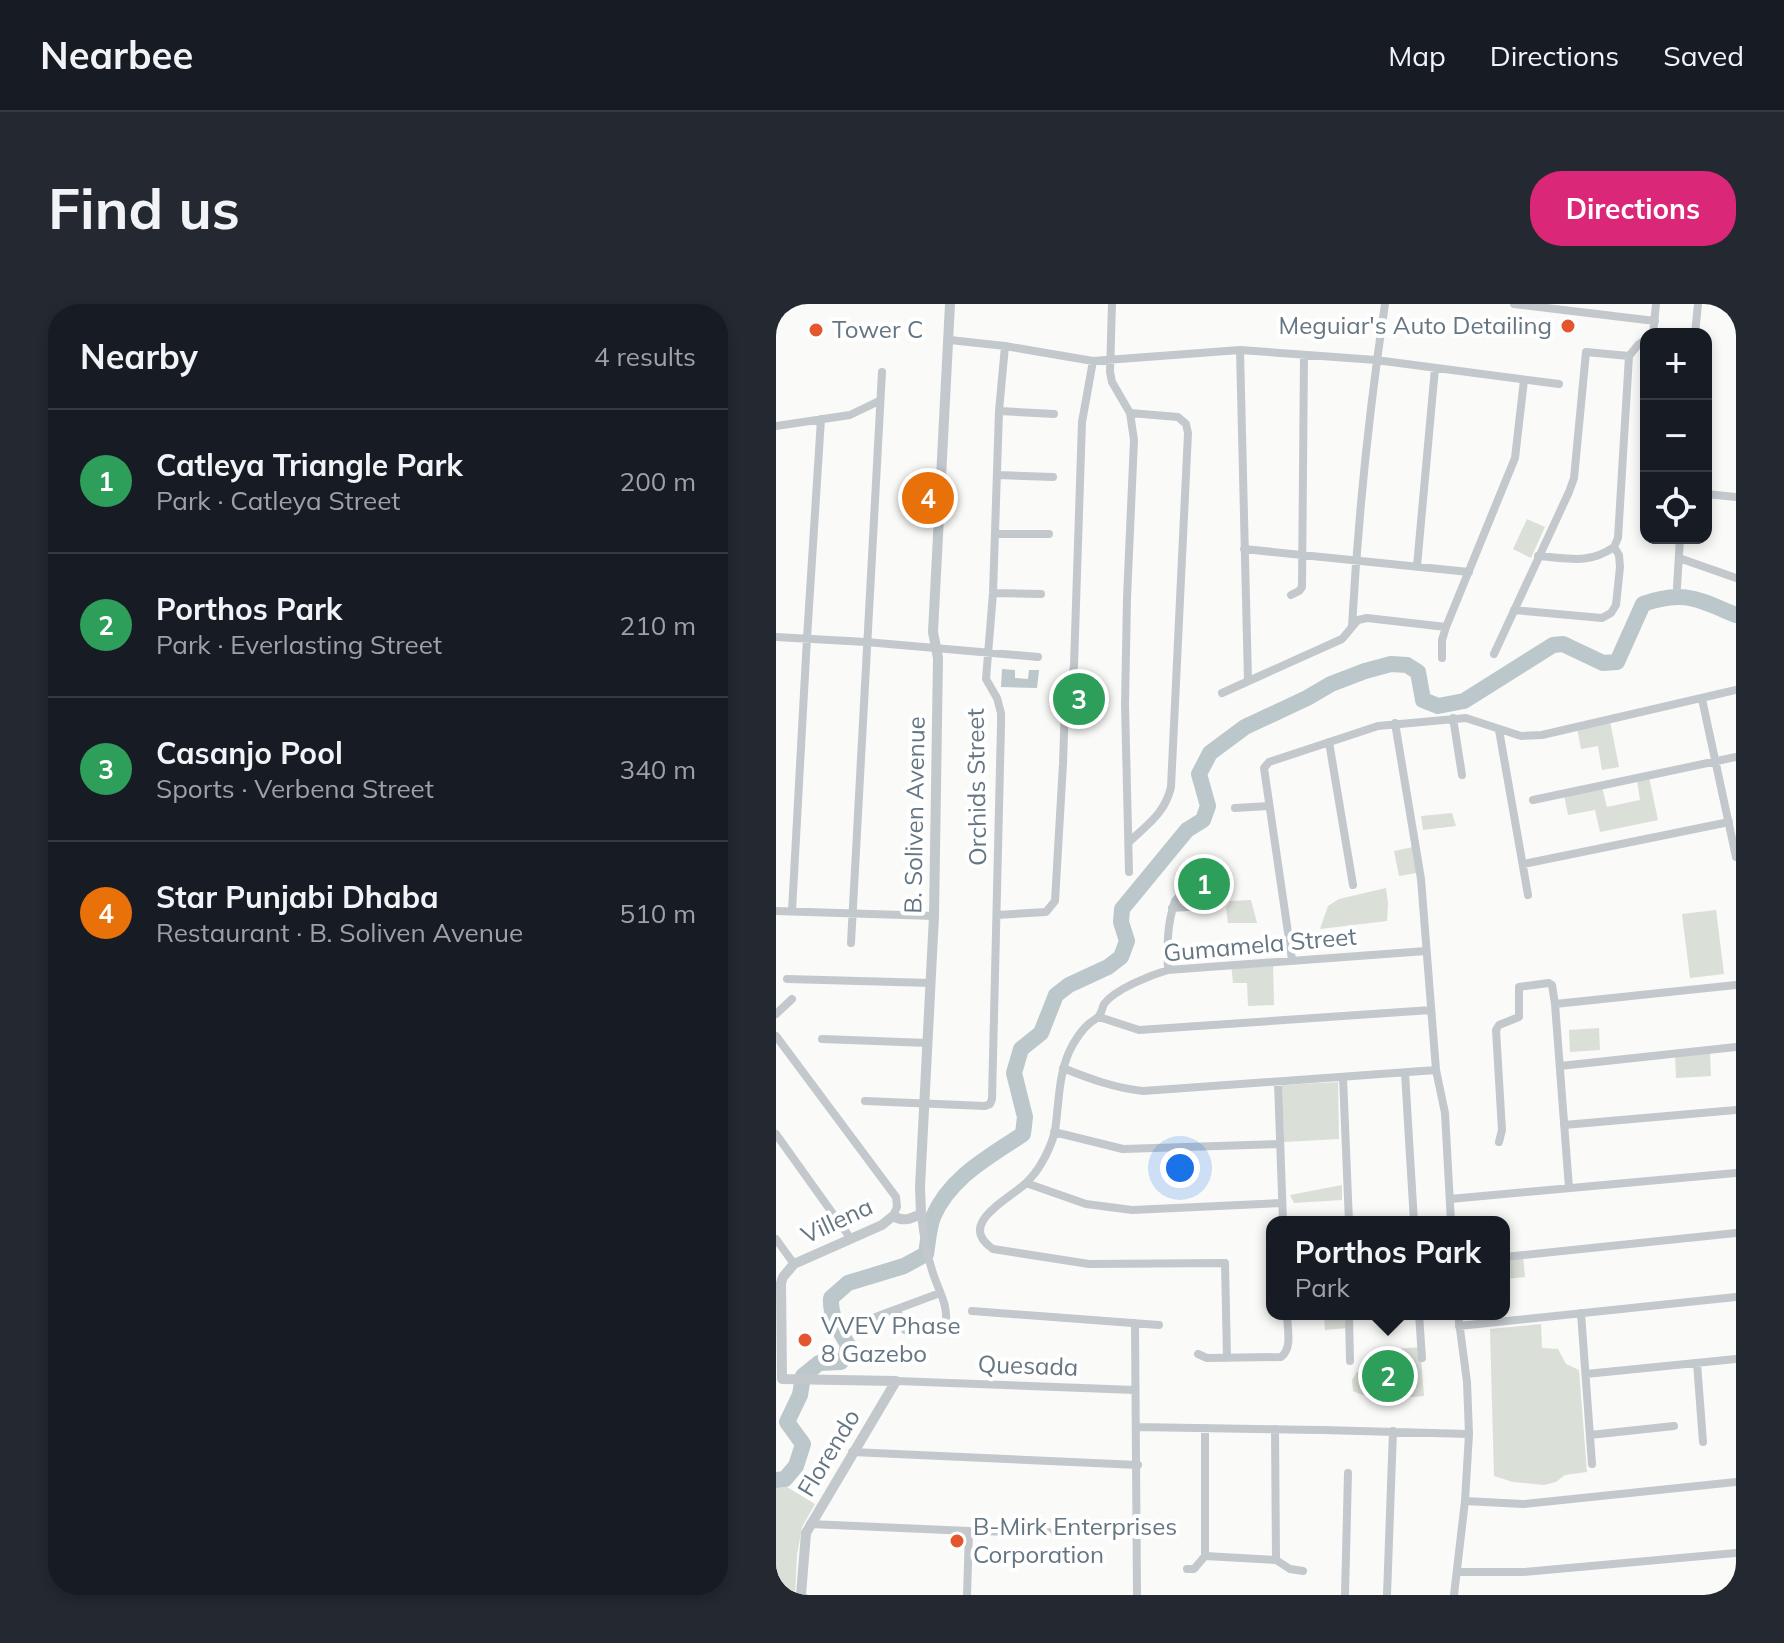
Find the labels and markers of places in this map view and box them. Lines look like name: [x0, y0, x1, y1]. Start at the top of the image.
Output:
place label: Meguiar's Auto Detailing: [1279, 310, 1552, 340]
place label: Tower C: [832, 314, 923, 344]
marker: Meguiar's Auto Detailing: [1559, 317, 1577, 335]
marker: Tower C: [807, 321, 825, 339]
pin: 4: [902, 468, 954, 528]
pin: 3: [1053, 669, 1105, 729]
pin: 1: [1178, 854, 1230, 914]
place label: VVEV Phase 8 Gazebo: [821, 1310, 961, 1368]
marker: VVEV Phase 8 Gazebo: [796, 1331, 814, 1349]
pin: 2: [1362, 1346, 1414, 1406]
place label: B-Mirk Enterprises Corporation: [973, 1511, 1177, 1569]
marker: B-Mirk Enterprises Corporation: [948, 1532, 966, 1550]

